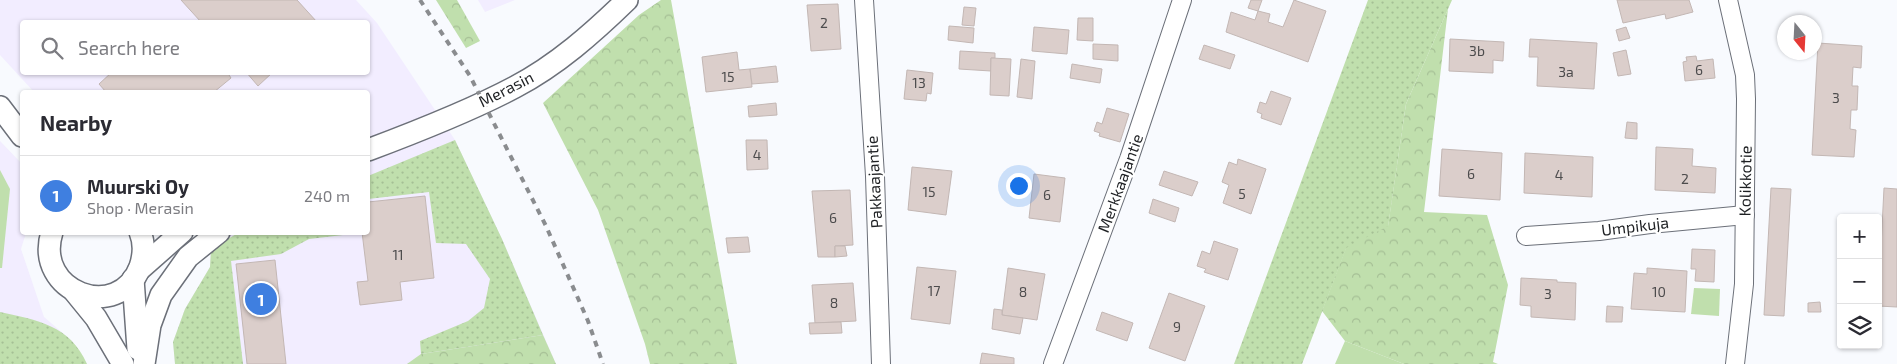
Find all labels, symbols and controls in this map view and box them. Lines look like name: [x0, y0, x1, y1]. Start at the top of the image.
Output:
house number: 2: [820, 14, 828, 31]
north arrow: [1777, 15, 1822, 60]
search box: [20, 20, 370, 75]
icon: search: [38, 34, 66, 62]
text: Search here: [78, 36, 180, 59]
house number: 3b: [1469, 42, 1485, 59]
house number: 6: [1695, 61, 1703, 78]
house number: 3a: [1558, 63, 1574, 80]
street label: Merasin: [475, 67, 536, 110]
house number: 15: [721, 68, 735, 85]
house number: 13: [912, 74, 926, 91]
house number: 3: [1832, 89, 1840, 106]
text: Nearby: [40, 110, 112, 135]
street label: Merkkaajantie: [1093, 131, 1147, 235]
street label: Pakkaajantie: [862, 135, 886, 229]
street label: Kolikkotie: [1734, 145, 1755, 217]
house number: 4: [753, 146, 761, 163]
house number: 6: [1467, 165, 1475, 182]
house number: 4: [1555, 166, 1563, 183]
house number: 2: [1681, 170, 1689, 187]
your location: [1006, 173, 1032, 199]
text: Muurski Oy: [87, 175, 189, 198]
house number: 15: [922, 183, 936, 200]
house number: 5: [1238, 185, 1246, 202]
text: 1: [53, 186, 59, 205]
text: 240 m: [304, 186, 350, 205]
house number: 6: [1043, 186, 1051, 203]
text: Shop · Merasin: [87, 198, 194, 217]
house number: 6: [829, 209, 837, 226]
street label: Umpikuja: [1600, 212, 1670, 240]
map controls: [1837, 214, 1882, 349]
button: +: [1837, 214, 1882, 259]
house number: 11: [392, 246, 404, 263]
button: −: [1837, 259, 1882, 304]
pin: 1: [245, 280, 277, 318]
house number: 17: [928, 282, 940, 299]
house number: 8: [1019, 283, 1027, 300]
house number: 10: [1652, 283, 1666, 300]
house number: 3: [1544, 285, 1552, 302]
house number: 8: [830, 294, 838, 311]
button: layers: [1837, 304, 1882, 349]
house number: 9: [1173, 318, 1181, 335]

